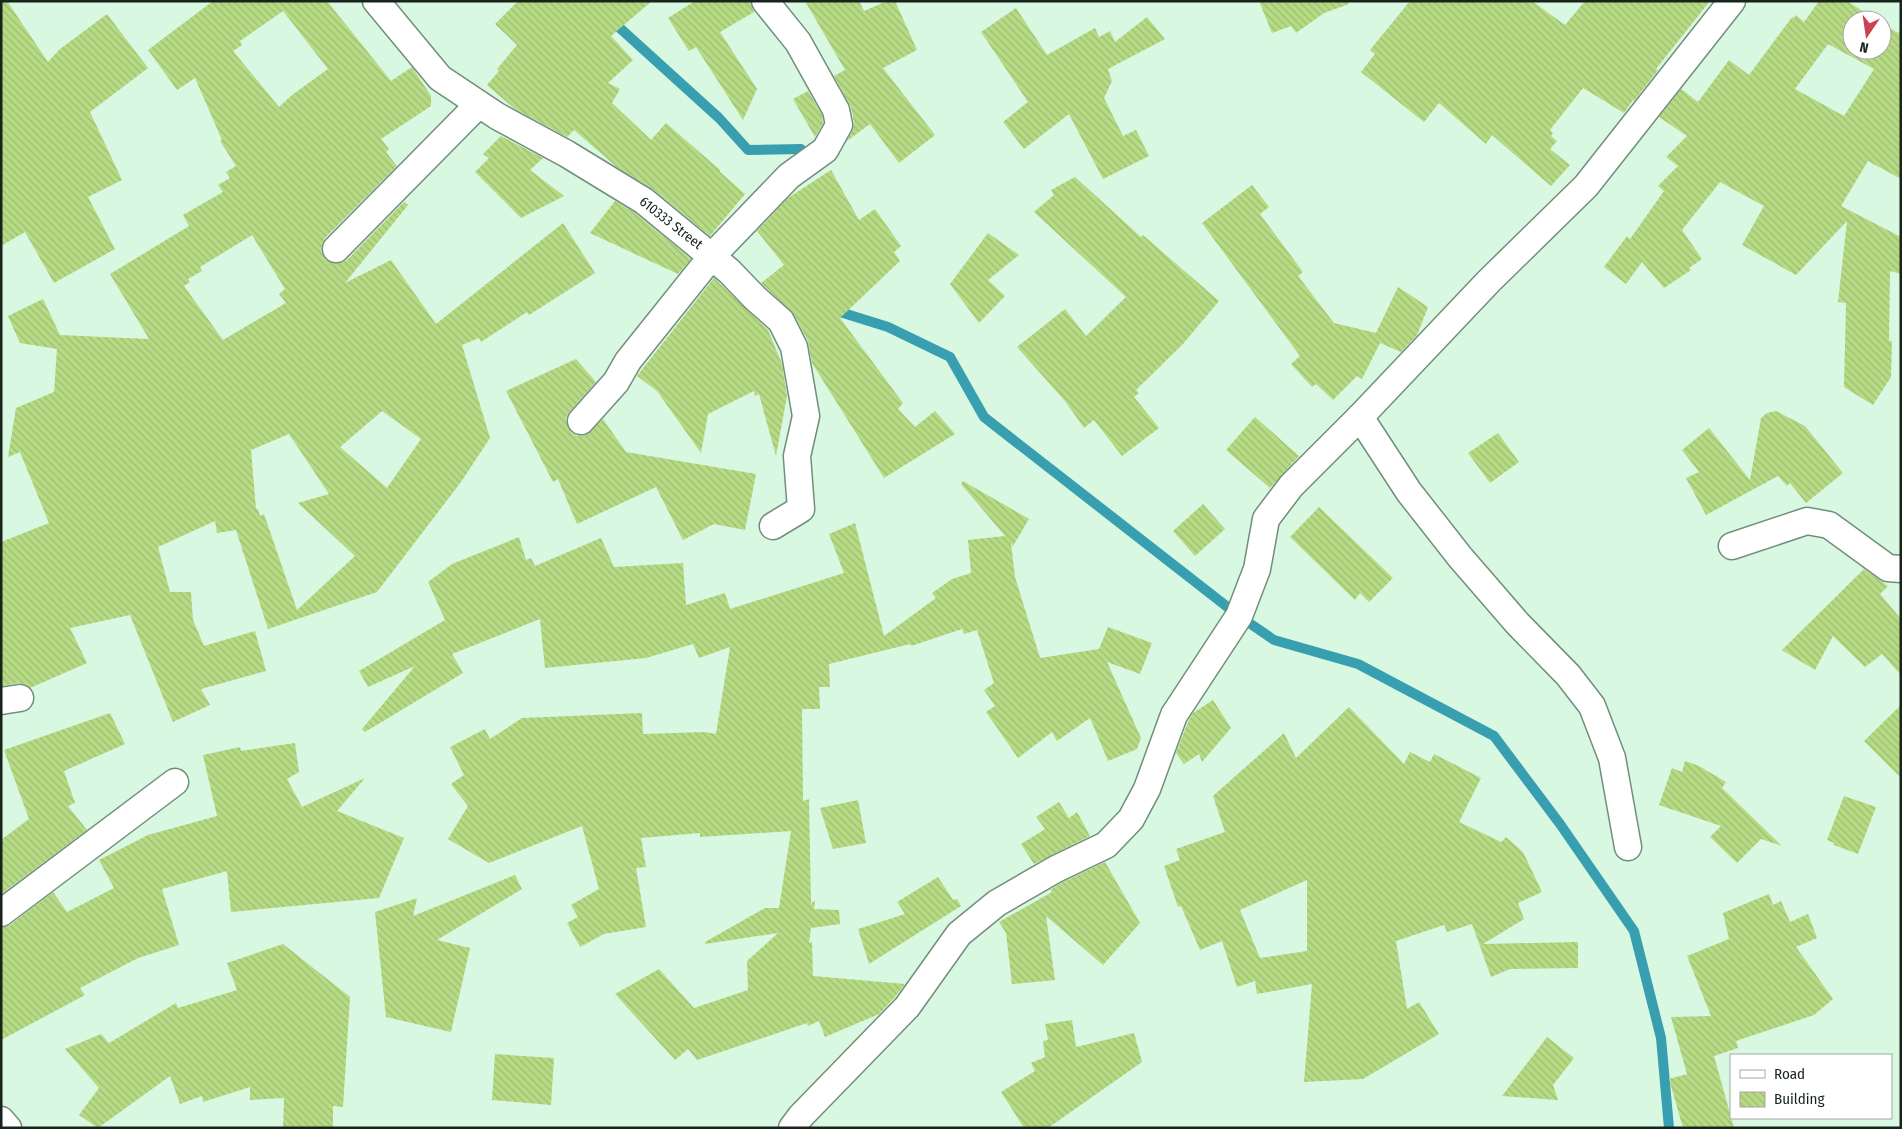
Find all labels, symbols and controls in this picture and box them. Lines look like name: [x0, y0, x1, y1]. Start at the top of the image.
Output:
north arrow: [1842, 10, 1892, 60]
text: N: [1858, 38, 1870, 56]
street label: 610333 Street: [636, 193, 706, 253]
legend: [1730, 1054, 1892, 1119]
text: Road: [1774, 1065, 1805, 1083]
text: Building: [1774, 1090, 1825, 1108]

